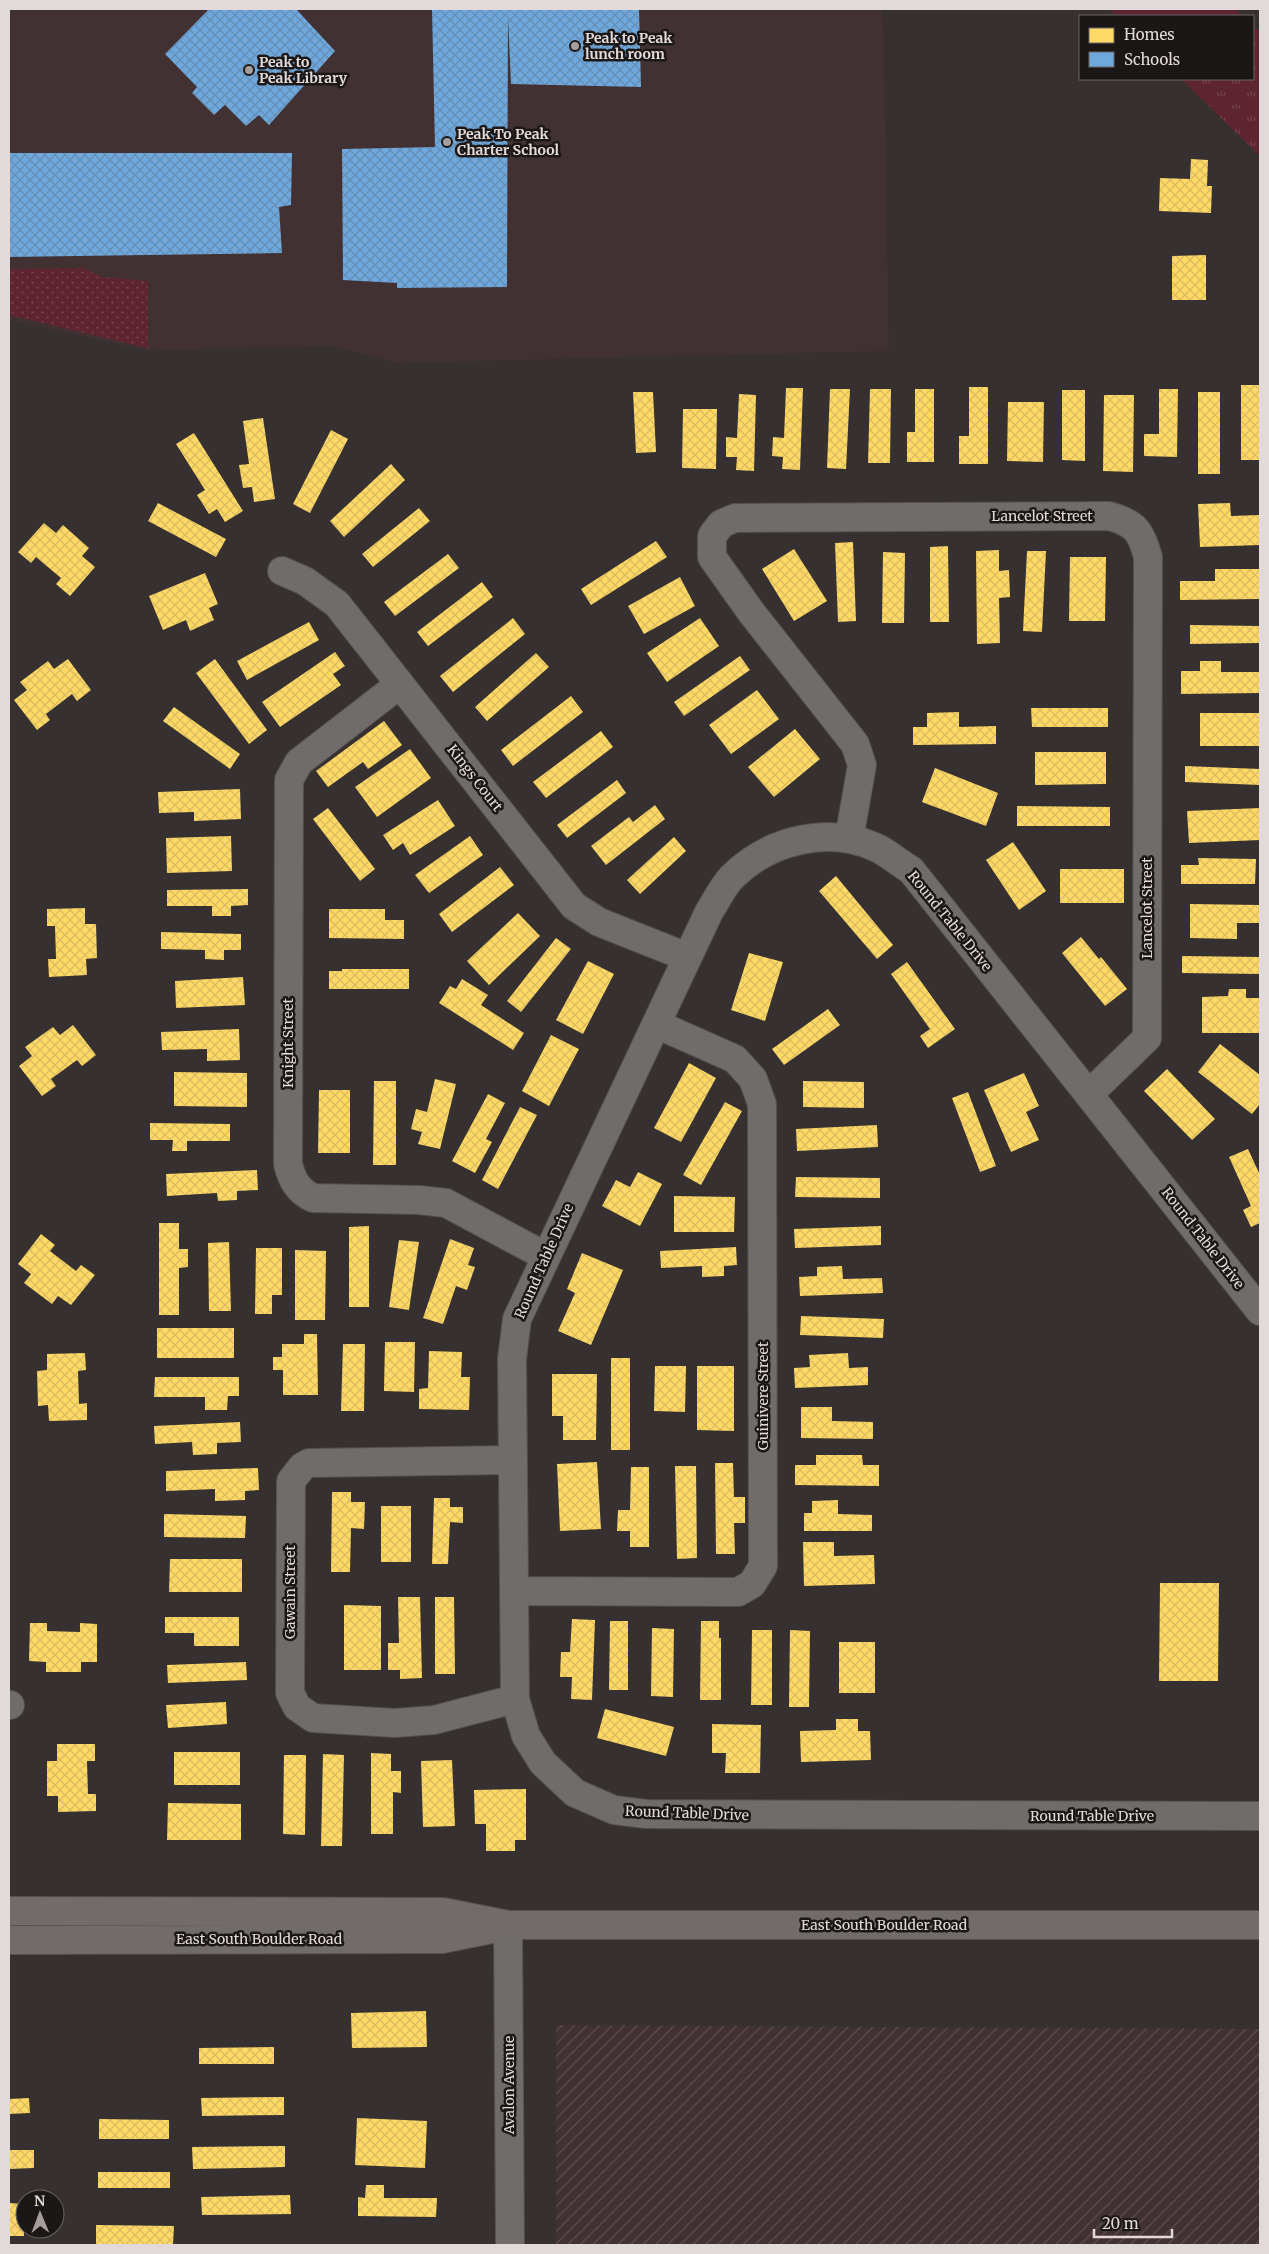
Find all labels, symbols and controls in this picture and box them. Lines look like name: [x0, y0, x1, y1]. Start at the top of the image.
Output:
legend: [1079, 15, 1254, 80]
text: Homes: [1124, 25, 1175, 44]
place label: Peak to Peak lunch room: [585, 29, 673, 63]
marker: Peak to Peak lunch room: [569, 40, 581, 52]
text: Schools: [1124, 50, 1180, 69]
place label: Peak to Peak Library: [259, 53, 348, 87]
marker: Peak to Peak Library: [243, 64, 255, 76]
place label: Peak To Peak Charter School: [457, 125, 560, 159]
marker: Peak To Peak Charter School: [441, 136, 453, 148]
street label: Lancelot Street: [991, 507, 1093, 525]
street label: Kings Court: [443, 741, 507, 815]
street label: Lancelot Street: [1138, 857, 1156, 959]
street label: Round Table Drive: [904, 867, 996, 975]
street label: Knight Street: [279, 998, 297, 1088]
street label: Round Table Drive: [1158, 1184, 1248, 1292]
street label: Round Table Drive: [511, 1201, 577, 1321]
street label: Guinivere Street: [754, 1341, 772, 1450]
street label: Gawain Street: [281, 1544, 299, 1639]
street label: Round Table Drive: [625, 1802, 749, 1824]
street label: Round Table Drive: [1030, 1807, 1154, 1825]
street label: East South Boulder Road: [801, 1916, 968, 1934]
street label: East South Boulder Road: [176, 1930, 343, 1948]
street label: Avalon Avenue: [500, 2036, 518, 2135]
north arrow: [15, 2189, 65, 2239]
text: N: [34, 2192, 45, 2210]
scale bar: [1094, 2206, 1172, 2238]
text: 20 m: [1102, 2214, 1139, 2233]

